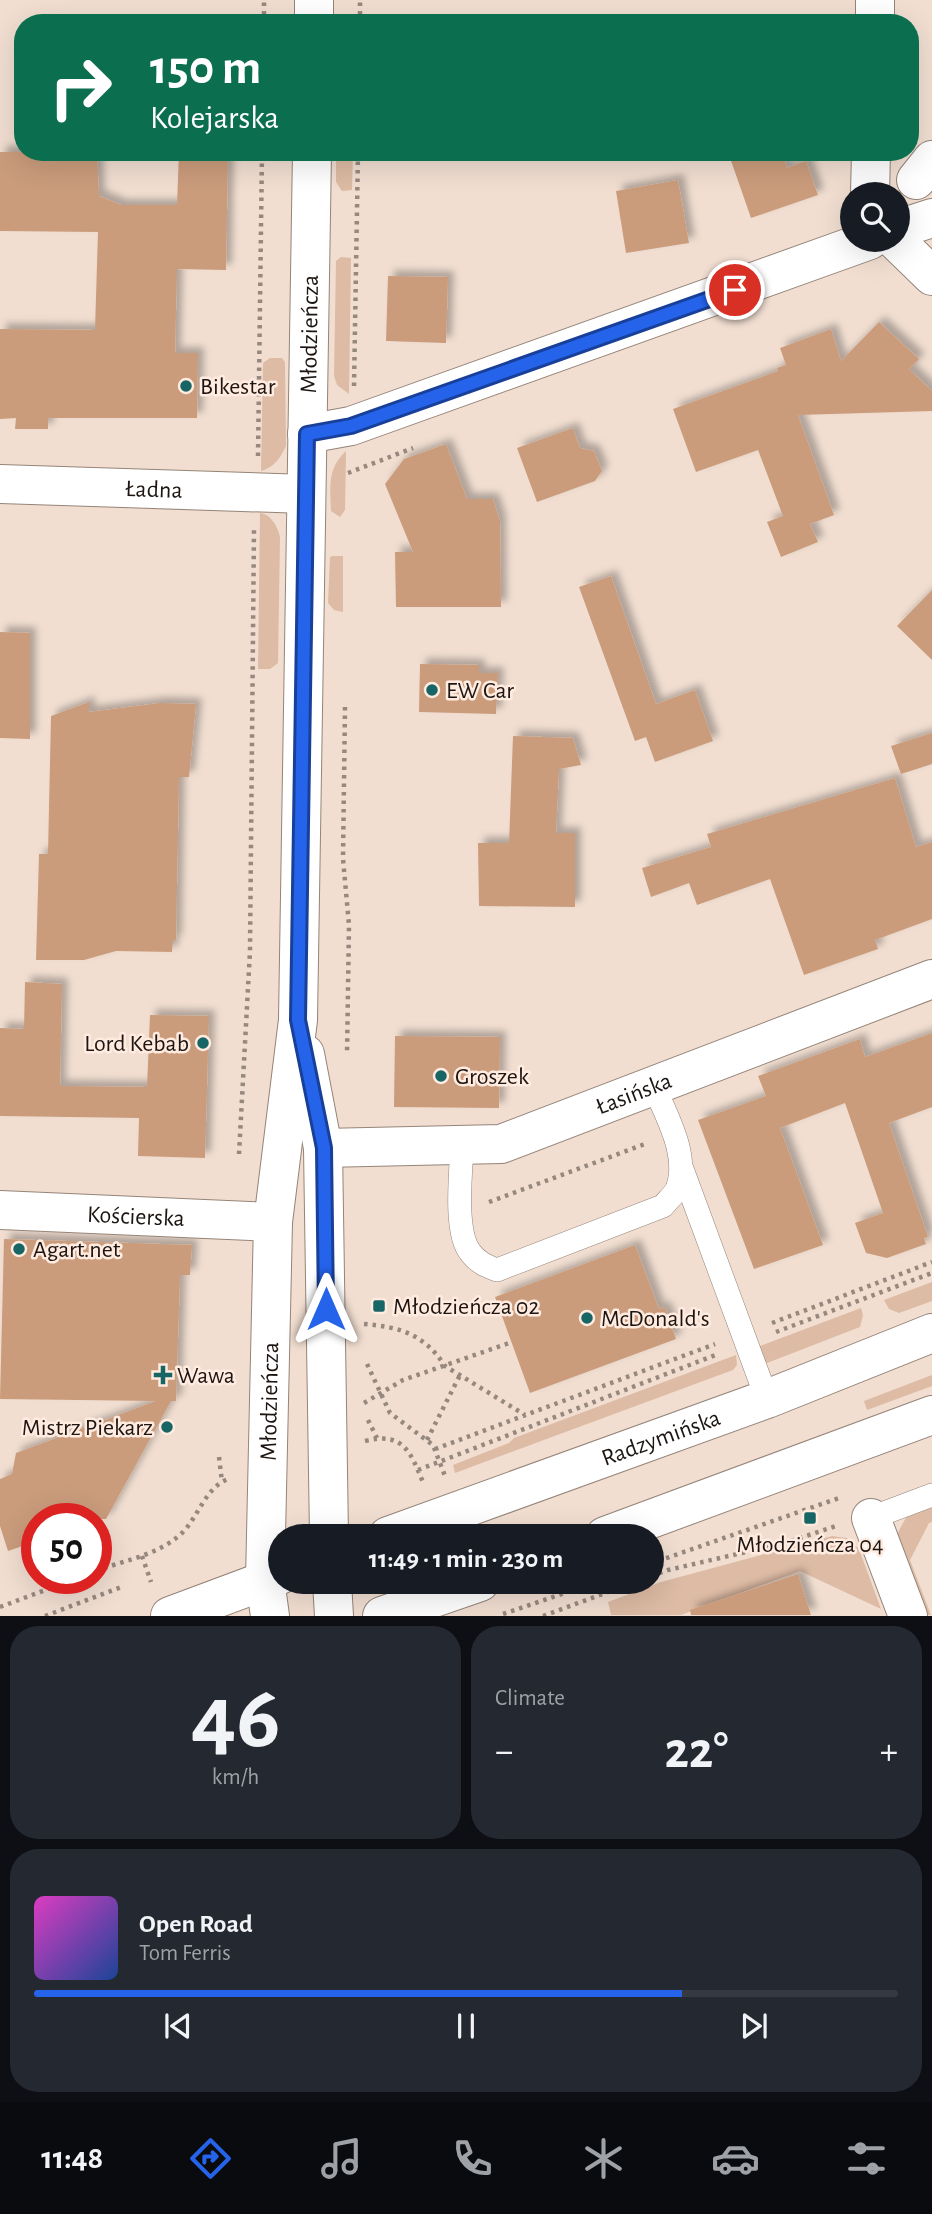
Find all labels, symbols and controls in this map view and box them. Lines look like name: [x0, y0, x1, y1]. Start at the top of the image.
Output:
icon: right: [35, 42, 126, 133]
text: 150 m: [150, 44, 261, 93]
text: Kolejarska: [150, 102, 279, 134]
map controls: [840, 182, 910, 252]
button: search: [840, 182, 910, 252]
pin: [705, 260, 765, 320]
icon: arrive: [716, 271, 754, 309]
street label: Młodzieńcza: [297, 274, 323, 394]
place label: Bikestar: [200, 375, 276, 399]
marker: Bikestar: [178, 378, 194, 394]
street label: Ładna: [125, 477, 183, 503]
place label: EW Car: [446, 679, 514, 703]
marker: EW Car: [424, 682, 440, 698]
place label: Lord Kebab: [84, 1032, 189, 1056]
marker: Lord Kebab: [195, 1035, 211, 1051]
place label: Groszek: [455, 1065, 529, 1089]
marker: Groszek: [433, 1068, 449, 1084]
street label: Łasińska: [593, 1069, 675, 1119]
street label: Kościerska: [87, 1203, 185, 1231]
place label: Agart.net: [33, 1238, 121, 1262]
marker: Agart.net: [11, 1241, 27, 1257]
position arrow: [289, 1272, 363, 1346]
place label: Młodzieńcza 02: [393, 1295, 539, 1319]
marker: Młodzieńcza 02: [371, 1298, 387, 1314]
place label: McDonald's: [601, 1307, 710, 1331]
marker: McDonald's: [579, 1310, 595, 1326]
street label: Młodzieńcza: [257, 1342, 283, 1461]
place label: Wawa: [177, 1364, 235, 1388]
marker: Wawa: [155, 1367, 171, 1383]
street label: Radzymińska: [599, 1406, 724, 1471]
place label: Mistrz Piekarz: [22, 1416, 153, 1440]
marker: Mistrz Piekarz: [159, 1419, 175, 1435]
speed limit sign: 50: [21, 1503, 112, 1594]
marker: Młodzieńcza 04: [802, 1510, 818, 1526]
place label: Młodzieńcza 04: [737, 1533, 883, 1557]
text: 11:49 · 1 min · 230 m: [369, 1546, 563, 1572]
text: 46: [191, 1673, 280, 1764]
text: Climate: [495, 1687, 565, 1710]
text: 22°: [664, 1725, 729, 1777]
text: −: [495, 1733, 513, 1771]
text: +: [880, 1733, 898, 1771]
text: km/h: [212, 1766, 259, 1789]
text: Open Road: [139, 1911, 253, 1937]
text: Tom Ferris: [139, 1942, 231, 1965]
icon: previous: [159, 2007, 197, 2045]
icon: pause: [447, 2007, 485, 2045]
icon: next: [735, 2007, 773, 2045]
icon: directions: [186, 2134, 235, 2183]
icon: music: [317, 2134, 366, 2183]
icon: phone: [448, 2134, 497, 2183]
icon: climate: [579, 2134, 628, 2183]
icon: car: [711, 2134, 760, 2183]
icon: filters: [842, 2134, 891, 2183]
text: 11:48: [41, 2142, 103, 2174]

